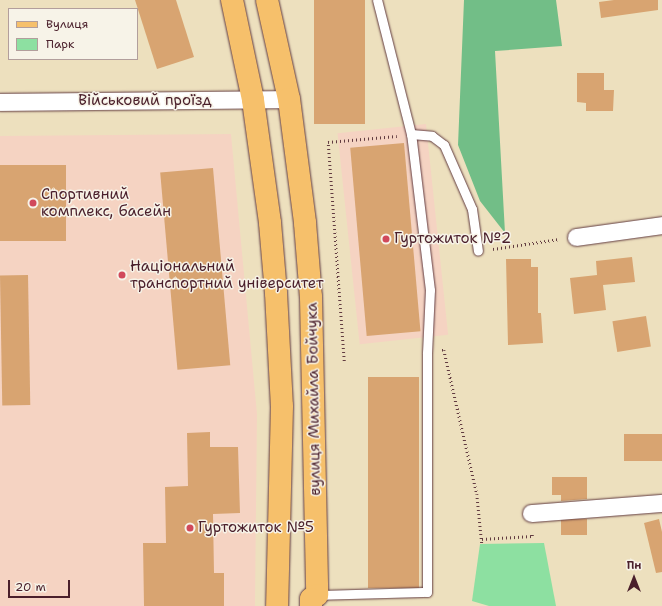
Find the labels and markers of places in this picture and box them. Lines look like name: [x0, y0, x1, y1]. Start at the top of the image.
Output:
place label: Спортивний комплекс, басейн: [41, 185, 171, 220]
marker: Спортивний комплекс, басейн: [28, 198, 38, 208]
place label: Гуртожиток №2: [394, 230, 511, 248]
marker: Гуртожиток №2: [381, 234, 391, 244]
place label: Національний транспортний університет: [130, 257, 324, 292]
marker: Національний транспортний університет: [117, 270, 127, 280]
place label: Гуртожиток №5: [198, 519, 314, 537]
marker: Гуртожиток №5: [185, 523, 195, 533]

